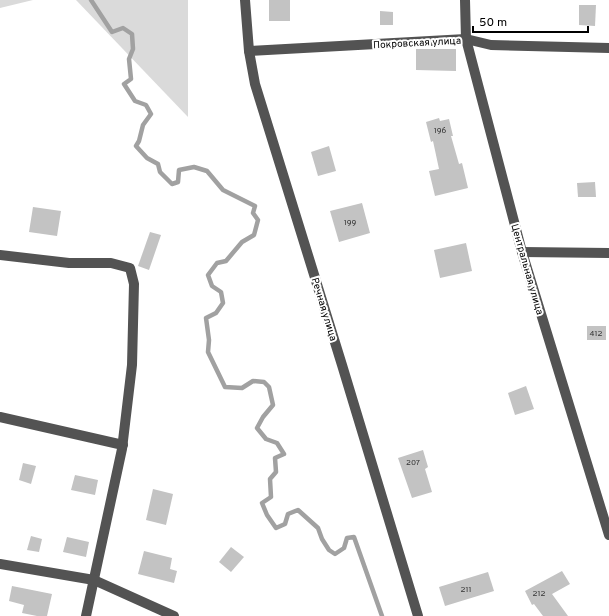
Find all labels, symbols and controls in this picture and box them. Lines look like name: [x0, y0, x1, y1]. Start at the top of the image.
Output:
scale bar: [473, 8, 588, 34]
text: 50 m: [479, 15, 507, 31]
street label: Покровская улица: [373, 35, 461, 52]
house number: 196: [434, 126, 446, 136]
house number: 199: [344, 218, 356, 228]
street label: Центральная улица: [507, 223, 546, 316]
street label: Речная улица: [308, 276, 339, 343]
house number: 412: [590, 329, 603, 339]
house number: 207: [406, 458, 420, 468]
house number: 211: [461, 585, 471, 595]
house number: 212: [533, 589, 545, 599]

